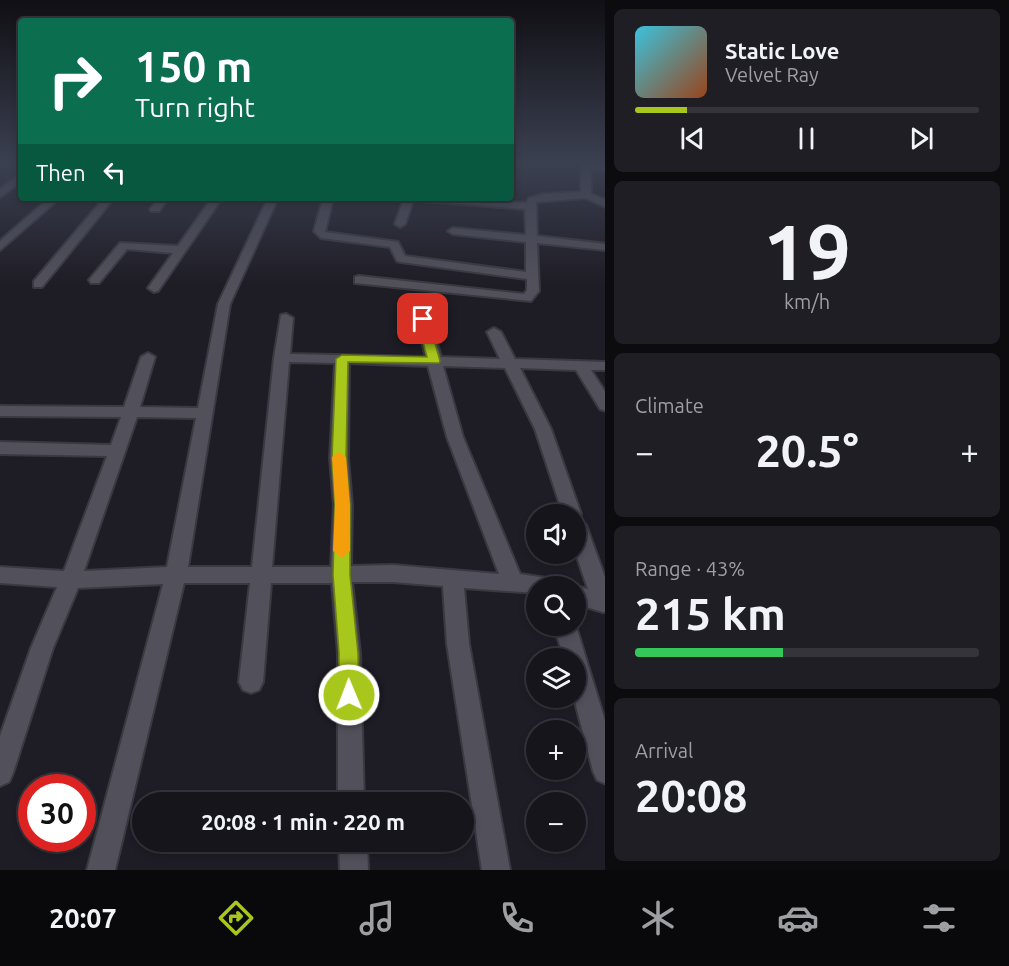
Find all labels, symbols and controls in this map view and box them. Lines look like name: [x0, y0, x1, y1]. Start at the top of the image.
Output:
text: Static Love: [725, 38, 840, 63]
icon: right: [36, 42, 114, 120]
text: 150 m: [135, 43, 252, 90]
text: Velvet Ray: [725, 63, 819, 86]
text: Turn right: [135, 92, 255, 122]
icon: previous: [676, 122, 709, 155]
icon: pause: [790, 122, 823, 155]
icon: next: [905, 122, 938, 155]
icon: left: [98, 156, 131, 189]
text: Then: [36, 160, 86, 185]
text: 19: [763, 207, 851, 295]
text: km/h: [784, 290, 830, 313]
pin: [397, 293, 448, 344]
icon: arrive: [406, 302, 439, 335]
text: Climate: [635, 394, 704, 417]
text: 20.5°: [755, 425, 859, 476]
text: −: [635, 433, 654, 470]
text: +: [960, 433, 979, 470]
map controls: [526, 504, 586, 852]
button: sound: [526, 504, 586, 564]
text: Range · 43%: [635, 557, 745, 580]
button: search: [526, 576, 586, 636]
text: 215 km: [635, 588, 786, 639]
button: layers: [526, 648, 586, 708]
position arrow: [317, 663, 381, 727]
button: +: [526, 720, 586, 780]
text: Arrival: [635, 739, 693, 762]
text: 20:08: [635, 770, 748, 821]
speed limit sign: 30: [18, 774, 96, 852]
button: −: [526, 792, 586, 852]
text: 20:08 · 1 min · 220 m: [201, 809, 405, 834]
icon: directions: [215, 897, 257, 939]
icon: music: [356, 897, 398, 939]
icon: phone: [496, 897, 538, 939]
icon: climate: [637, 897, 679, 939]
icon: car: [777, 897, 819, 939]
icon: filters: [918, 897, 960, 939]
text: 20:07: [49, 903, 117, 933]

